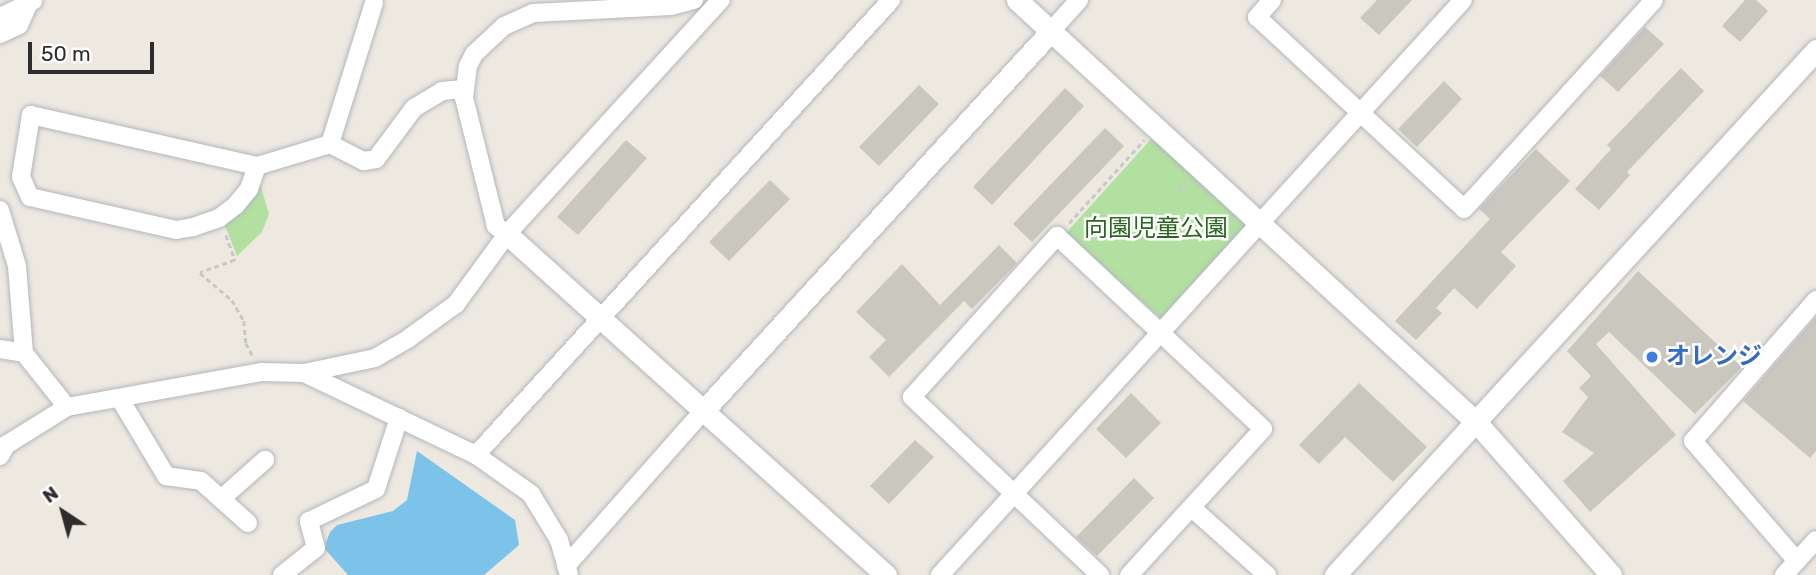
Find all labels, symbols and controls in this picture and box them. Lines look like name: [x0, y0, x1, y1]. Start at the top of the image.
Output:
scale bar: [32, 28, 158, 72]
text: 50 m: [41, 41, 91, 66]
park label: 向園児童公園: [1084, 215, 1228, 243]
place label: オレンジ: [1666, 343, 1762, 371]
marker: オレンジ: [1644, 349, 1660, 365]
north arrow: [28, 477, 98, 547]
text: N: [38, 481, 63, 508]

